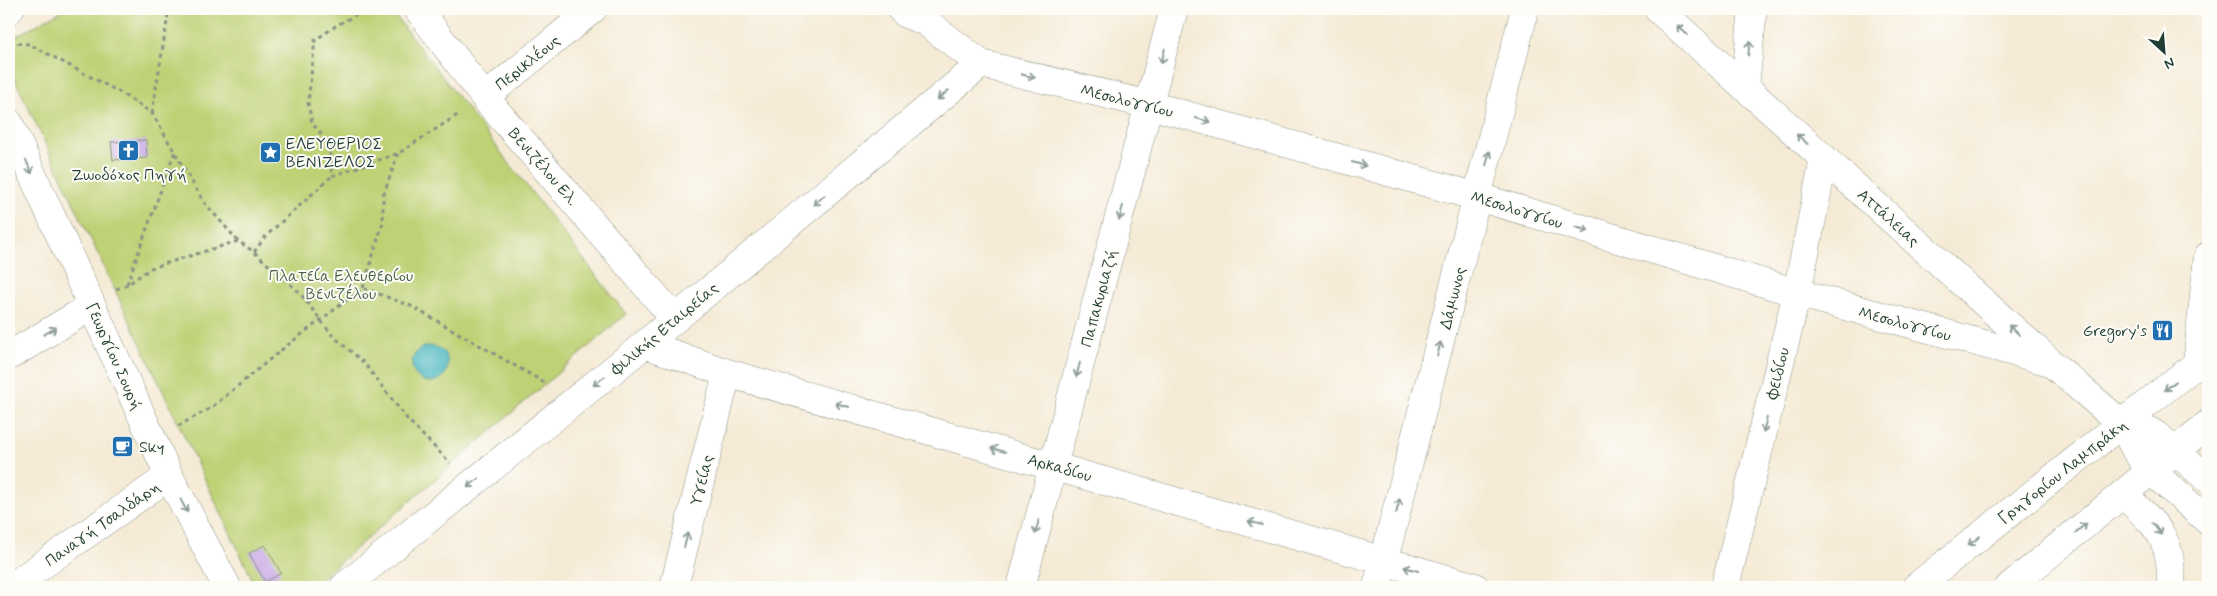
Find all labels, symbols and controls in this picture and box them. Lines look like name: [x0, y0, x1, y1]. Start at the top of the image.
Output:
one-way arrow: [1675, 24, 1688, 36]
north arrow: [2140, 28, 2190, 78]
street label: Περικλέους: [491, 30, 565, 96]
one-way arrow: [1744, 40, 1754, 56]
one-way arrow: [1157, 48, 1167, 64]
text: N: [2161, 53, 2177, 73]
one-way arrow: [1020, 72, 1036, 81]
street label: Μεσολογγίου: [1078, 80, 1175, 123]
one-way arrow: [937, 90, 950, 101]
one-way arrow: [1194, 116, 1210, 125]
street label: Βενιζέλου Ελ.: [503, 123, 583, 210]
one-way arrow: [1796, 133, 1809, 145]
place label: ΕΛΕΥΘΕΡΙΟΣ ΒΕΝΙΖΕΛΟΣ: [286, 134, 382, 173]
church icon: Ζωοδόχος Πηγή: [117, 138, 141, 162]
place icon: ΕΛΕΥΘΕΡΙΟΣ ΒΕΝΙΖΕΛΟΣ: [258, 140, 282, 164]
one-way arrow: [1484, 150, 1493, 166]
one-way arrow: [25, 159, 34, 174]
one-way arrow: [1351, 160, 1367, 169]
place label: Ζωοδόχος Πηγή: [71, 165, 187, 186]
street label: Αττάλειας: [1853, 185, 1923, 252]
street label: Μεσολογγίου: [1468, 186, 1565, 234]
one-way arrow: [812, 194, 825, 205]
one-way arrow: [1116, 205, 1125, 221]
one-way arrow: [1574, 224, 1590, 234]
street label: Παπακυριαζή: [1076, 247, 1123, 350]
street label: Δάμωνος: [1436, 265, 1471, 332]
park label: Πλατεία Ελευθερίου Βενιζέλου: [269, 266, 413, 305]
street label: Φιλικής Εταιρείας: [606, 278, 723, 381]
street label: Γεωργίου Σουρή: [81, 300, 147, 413]
street label: Μεσολογγίου: [1856, 302, 1953, 347]
restaurant icon: Gregory's: [2151, 318, 2175, 342]
place label: Gregory's: [2083, 321, 2147, 343]
one-way arrow: [2008, 324, 2021, 336]
one-way arrow: [43, 326, 57, 336]
one-way arrow: [1435, 341, 1444, 357]
street label: Φειδίου: [1762, 345, 1795, 402]
one-way arrow: [1073, 361, 1083, 377]
one-way arrow: [593, 376, 606, 387]
one-way arrow: [2164, 380, 2177, 391]
one-way arrow: [834, 400, 850, 410]
street label: Γρηγορίου Λαμπράκη: [1994, 415, 2132, 529]
one-way arrow: [1760, 417, 1769, 433]
cafe icon: Sky: [111, 434, 135, 458]
place label: Sky: [139, 437, 164, 458]
one-way arrow: [991, 444, 1007, 454]
street label: Αρκαδίου: [1025, 449, 1094, 488]
street label: Υγείας: [686, 453, 719, 508]
street label: Παναγή Τσαλδάρη: [41, 477, 165, 572]
one-way arrow: [466, 478, 479, 489]
one-way arrow: [179, 498, 189, 513]
one-way arrow: [1394, 499, 1403, 515]
one-way arrow: [1031, 518, 1041, 534]
one-way arrow: [1248, 518, 1264, 528]
one-way arrow: [2151, 522, 2162, 535]
one-way arrow: [2074, 523, 2087, 534]
one-way arrow: [682, 532, 691, 548]
one-way arrow: [1967, 536, 1981, 546]
one-way arrow: [1404, 563, 1420, 573]

